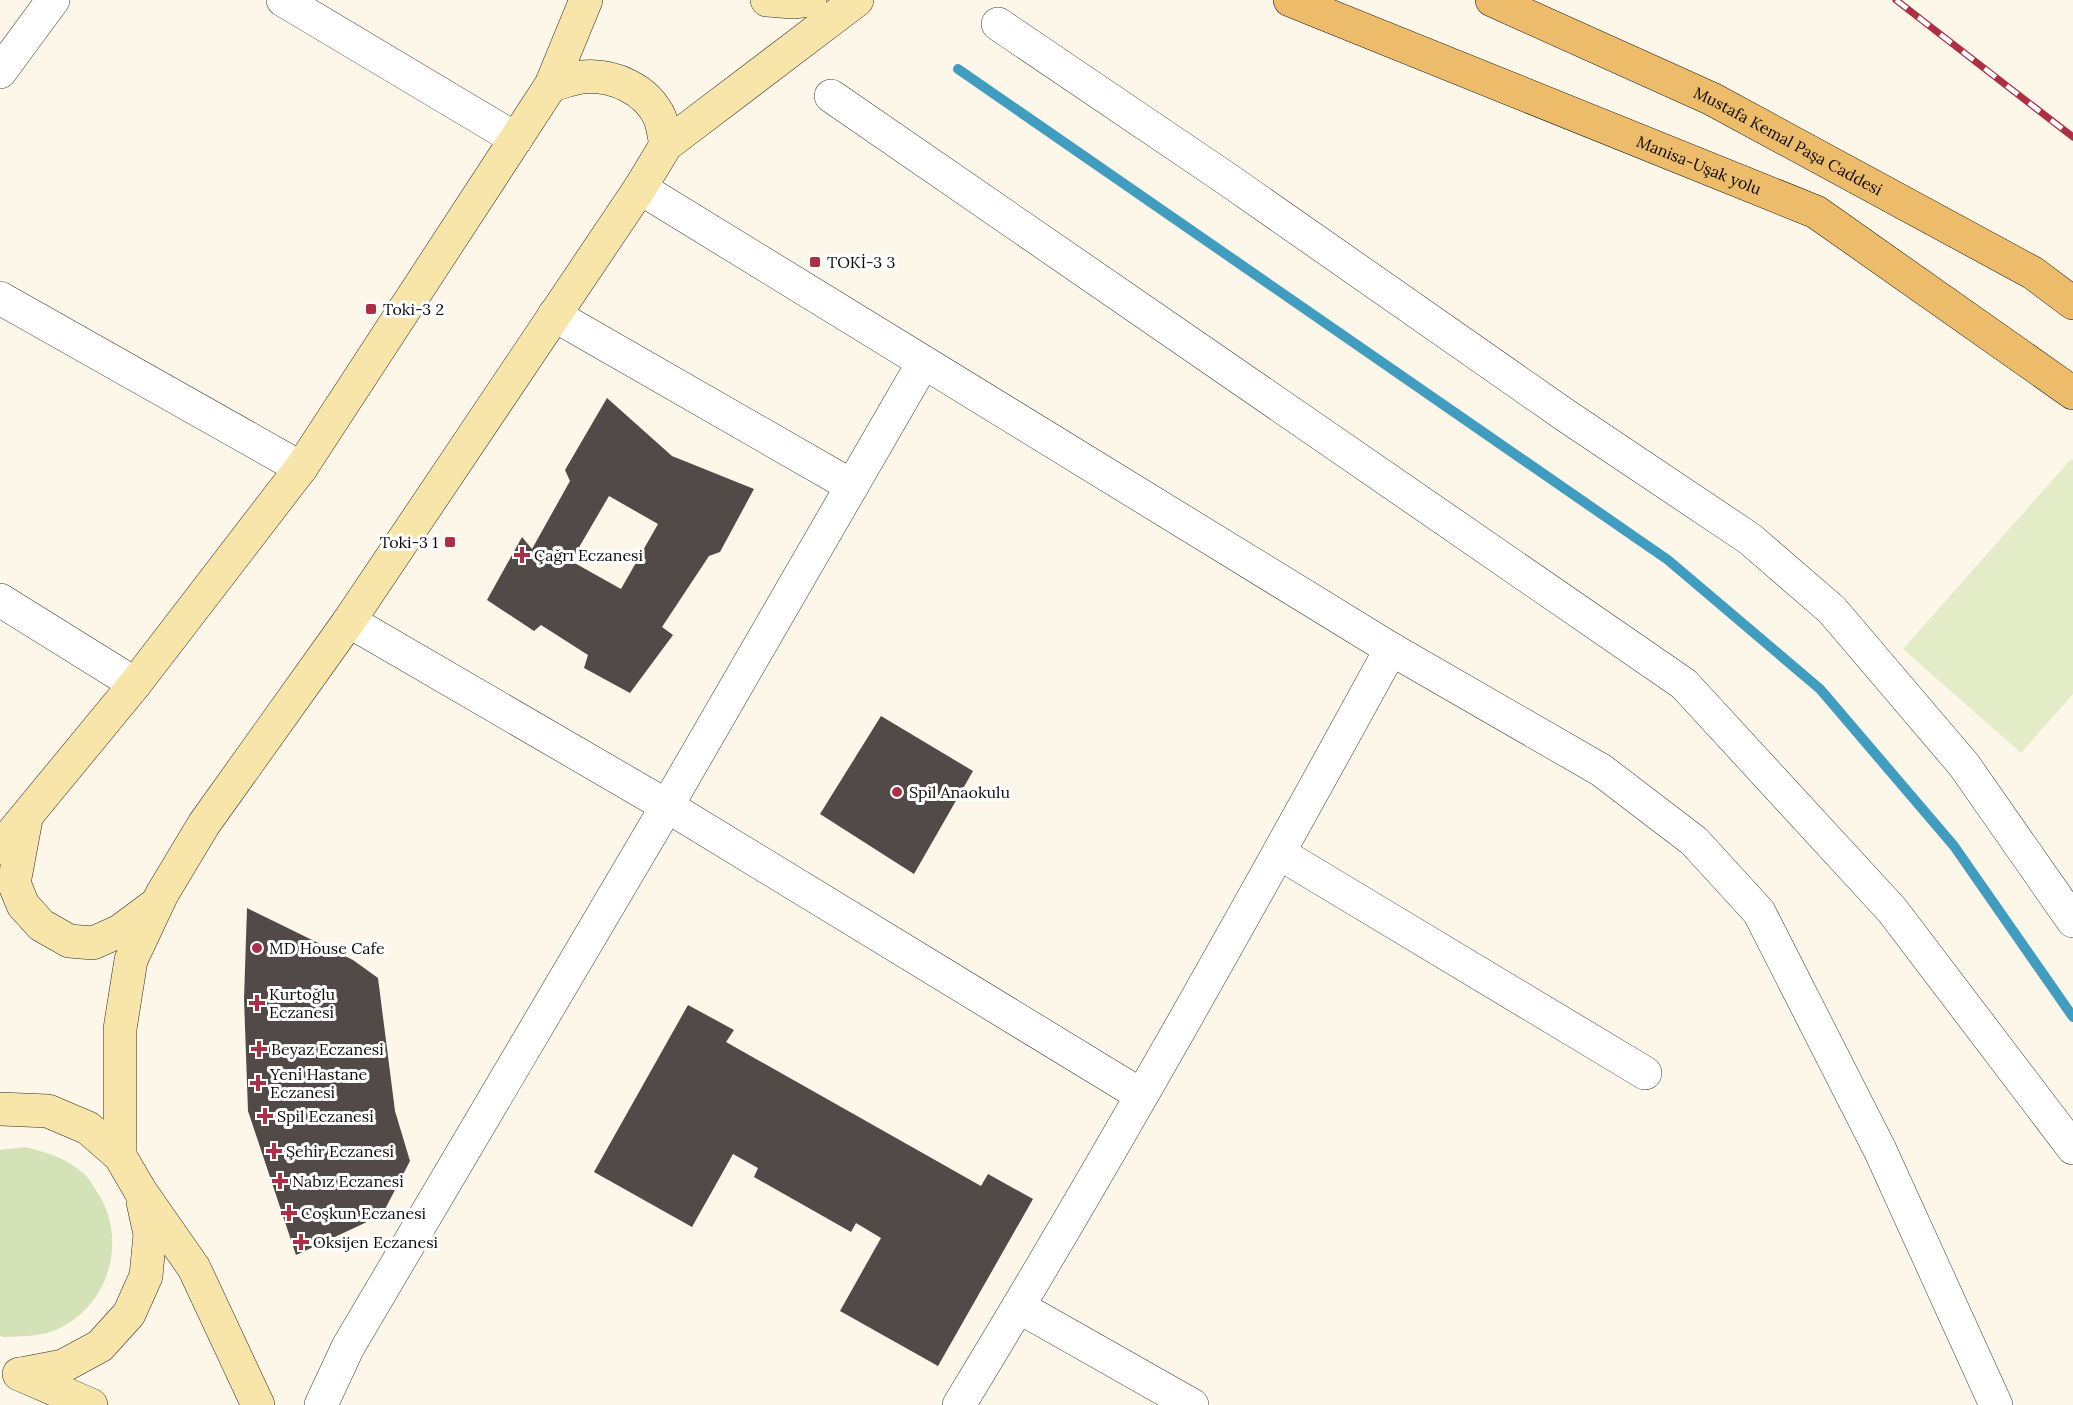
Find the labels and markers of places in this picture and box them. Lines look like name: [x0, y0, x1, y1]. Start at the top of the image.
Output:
place label: TOKİ-3 3: [827, 252, 895, 272]
marker: TOKİ-3 3: [808, 255, 822, 269]
place label: Toki-3 2: [383, 299, 444, 319]
marker: Toki-3 2: [364, 302, 378, 316]
place label: Toki-3 1: [380, 532, 438, 552]
marker: Toki-3 1: [443, 535, 457, 549]
place label: Çağrı Eczanesi: [534, 545, 643, 565]
marker: Çağrı Eczanesi: [515, 548, 529, 562]
place label: Spil Anaokulu: [909, 782, 1010, 802]
marker: Spil Anaokulu: [890, 785, 904, 799]
place label: MD House Cafe: [269, 938, 385, 958]
marker: MD House Cafe: [250, 941, 264, 955]
place label: Kurtoğlu Eczanesi: [269, 984, 335, 1022]
marker: Kurtoğlu Eczanesi: [250, 996, 264, 1010]
place label: Beyaz Eczanesi: [271, 1039, 384, 1059]
marker: Beyaz Eczanesi: [252, 1042, 266, 1056]
place label: Yeni Hastane Eczanesi: [269, 1064, 368, 1102]
marker: Yeni Hastane Eczanesi: [251, 1076, 265, 1090]
place label: Spil Eczanesi: [277, 1106, 374, 1126]
marker: Spil Eczanesi: [258, 1109, 272, 1123]
place label: Şehir Eczanesi: [286, 1141, 394, 1161]
marker: Şehir Eczanesi: [267, 1144, 281, 1158]
place label: Nabız Eczanesi: [292, 1171, 404, 1191]
marker: Nabız Eczanesi: [273, 1174, 287, 1188]
place label: Coşkun Eczanesi: [301, 1203, 426, 1223]
marker: Coşkun Eczanesi: [282, 1206, 296, 1220]
place label: Oksijen Eczanesi: [313, 1232, 438, 1252]
marker: Oksijen Eczanesi: [294, 1235, 308, 1249]

